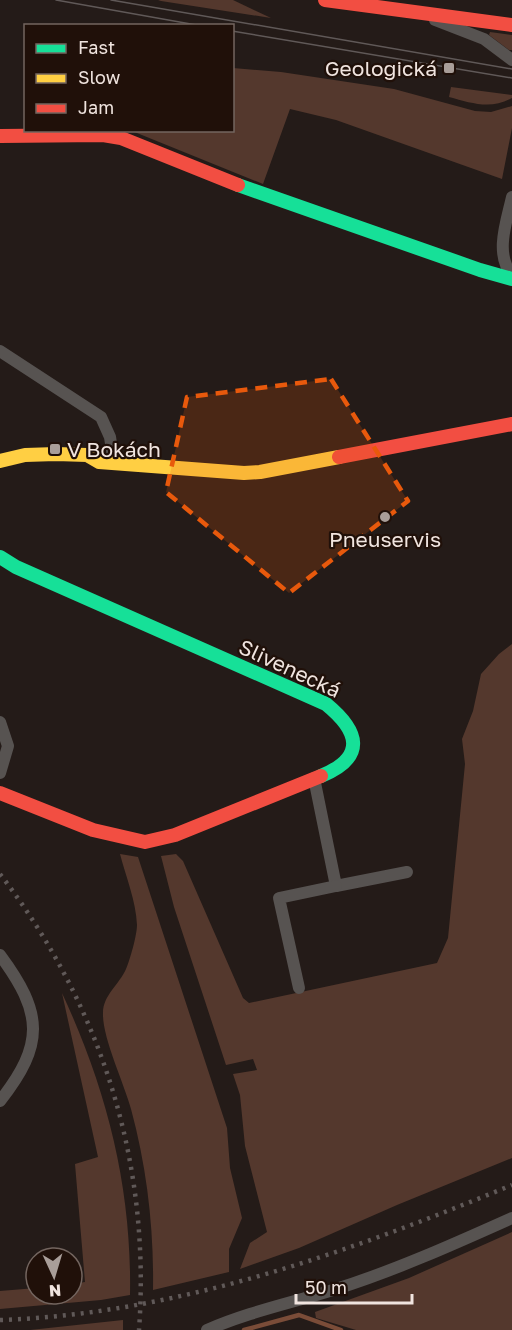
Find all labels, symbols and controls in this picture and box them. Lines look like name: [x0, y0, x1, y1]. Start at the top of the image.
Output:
legend: [24, 24, 234, 132]
text: Fast: [78, 36, 115, 58]
place label: Geologická: [325, 55, 437, 81]
marker: Geologická: [442, 61, 456, 75]
text: Slow: [78, 66, 121, 88]
text: Jam: [78, 96, 114, 118]
place label: V Bokách: [67, 436, 161, 462]
marker: V Bokách: [48, 442, 62, 456]
marker: Pneuservis: [378, 510, 392, 524]
place label: Pneuservis: [329, 526, 441, 552]
street label: Slivenecká: [235, 633, 345, 703]
north arrow: [24, 1246, 84, 1306]
scale bar: [296, 1267, 412, 1305]
text: 50 m: [305, 1276, 347, 1298]
text: N: [48, 1281, 62, 1301]

